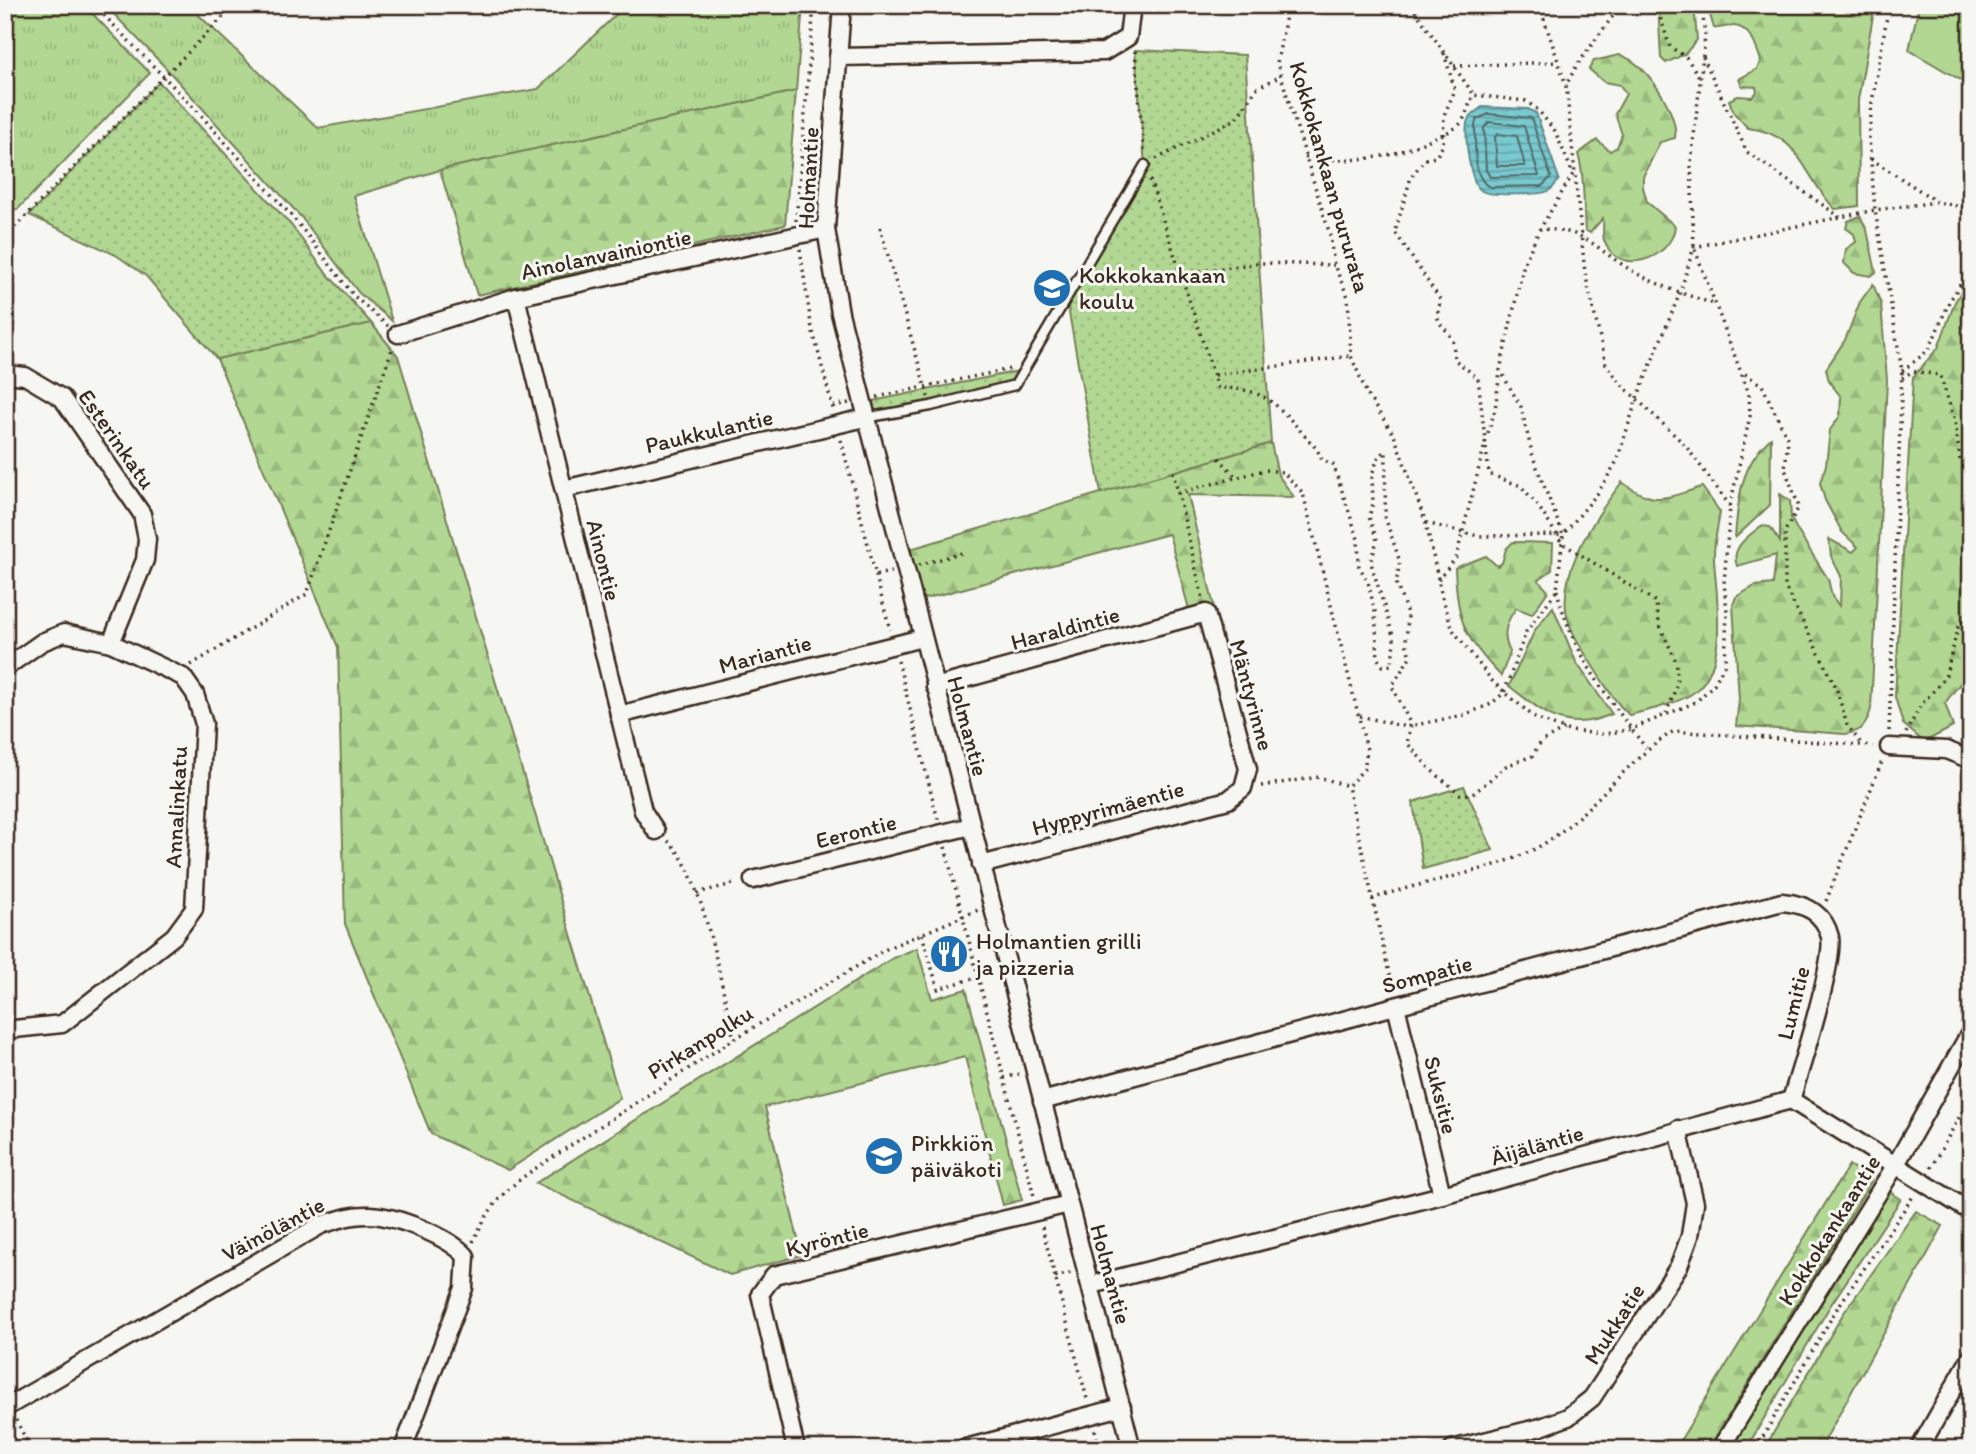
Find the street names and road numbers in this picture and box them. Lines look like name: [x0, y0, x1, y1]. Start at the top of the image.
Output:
street label: Kokkokankaan pururata: [1284, 58, 1376, 296]
street label: Holmantie: [791, 126, 825, 230]
street label: Ainolanvainiontie: [518, 222, 694, 286]
street label: Esterinkatu: [72, 384, 162, 495]
street label: Paukkulantie: [642, 403, 776, 459]
street label: Ainontie: [580, 516, 628, 604]
street label: Haraldintie: [1007, 600, 1123, 656]
street label: Mariantie: [716, 628, 814, 680]
street label: Mäntyrinne: [1224, 636, 1280, 754]
street label: Holmantie: [941, 673, 995, 779]
street label: Annalinkatu: [159, 745, 193, 869]
street label: Hyppyrimäentie: [1029, 774, 1187, 842]
street label: Eerontie: [813, 807, 899, 855]
street label: Sompatie: [1379, 949, 1475, 999]
street label: Lumitie: [1770, 963, 1816, 1043]
street label: Pirkanpolku: [642, 998, 758, 1085]
street label: Suksitie: [1418, 1053, 1464, 1137]
street label: Äijäläntie: [1487, 1118, 1587, 1172]
street label: Kokkokankaantie: [1772, 1150, 1886, 1310]
street label: Väinöläntie: [217, 1190, 329, 1268]
street label: Kyröntie: [783, 1215, 871, 1263]
street label: Holmantie: [1084, 1221, 1138, 1327]
street label: Mukkatie: [1577, 1278, 1651, 1370]

